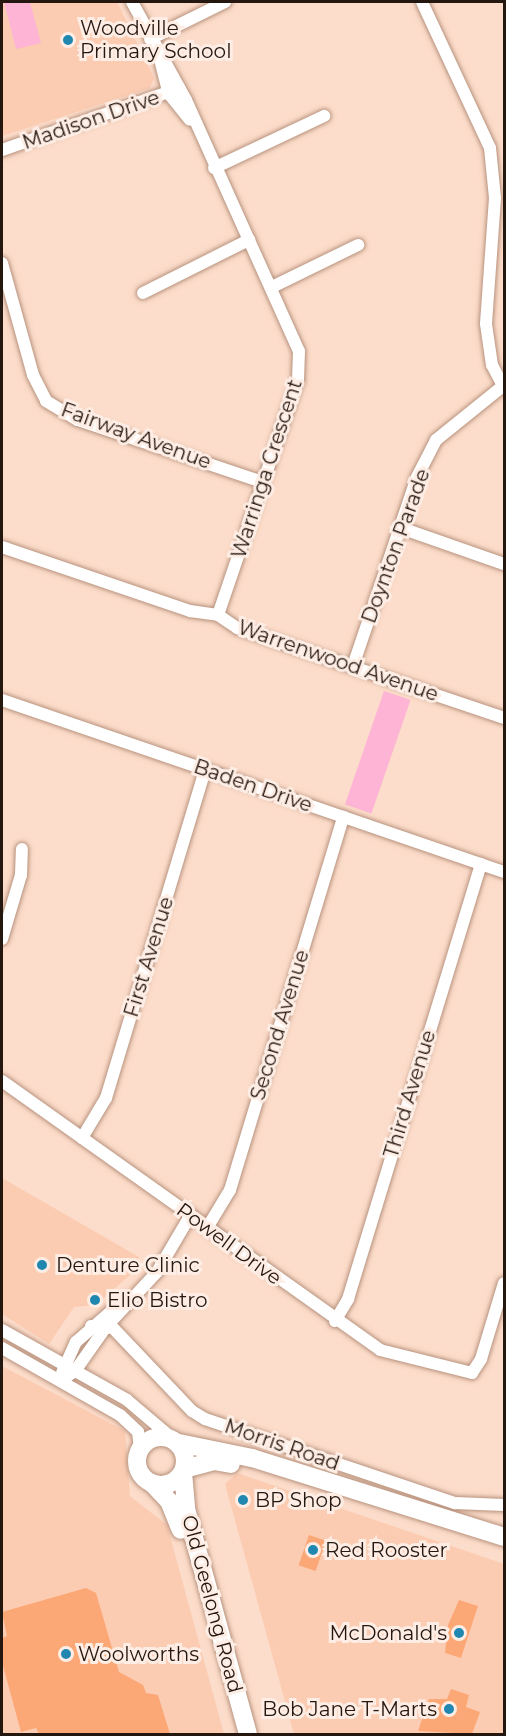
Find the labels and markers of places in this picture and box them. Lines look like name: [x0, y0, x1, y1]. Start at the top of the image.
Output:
place label: Woodville Primary School: [80, 16, 232, 63]
marker: Woodville Primary School: [61, 33, 75, 47]
place label: Denture Clinic: [56, 1253, 200, 1277]
marker: Denture Clinic: [33, 1256, 51, 1274]
place label: Elio Bistro: [107, 1288, 208, 1312]
marker: Elio Bistro: [88, 1293, 102, 1307]
place label: BP Shop: [255, 1488, 342, 1512]
marker: BP Shop: [236, 1493, 250, 1507]
place label: Red Rooster: [325, 1538, 447, 1562]
marker: Red Rooster: [306, 1543, 320, 1557]
place label: McDonald's: [330, 1621, 447, 1645]
marker: McDonald's: [452, 1626, 466, 1640]
place label: Woolworths: [78, 1642, 199, 1666]
marker: Woolworths: [59, 1647, 73, 1661]
place label: Bob Jane T-Marts: [262, 1697, 437, 1721]
marker: Bob Jane T-Marts: [442, 1702, 456, 1716]

